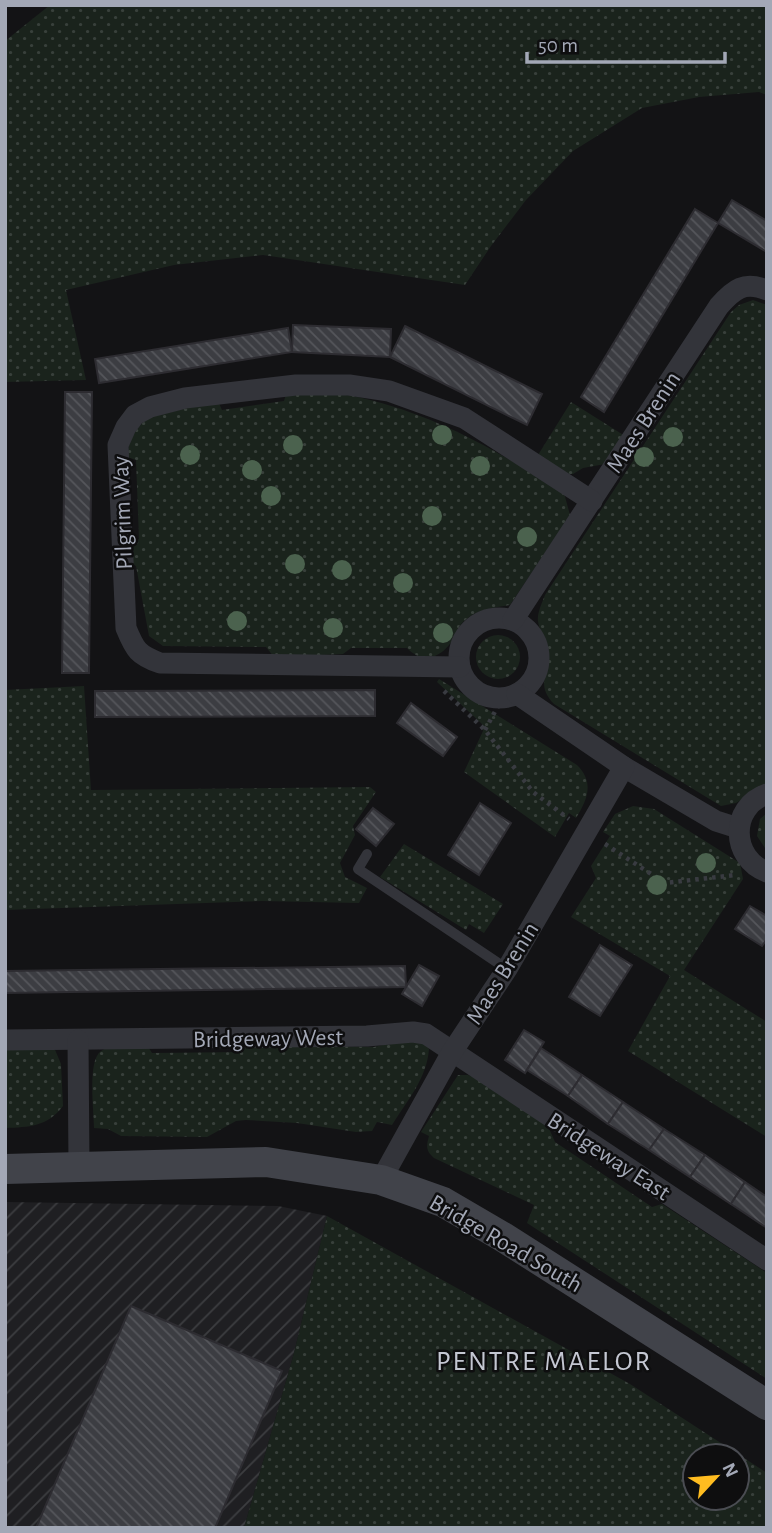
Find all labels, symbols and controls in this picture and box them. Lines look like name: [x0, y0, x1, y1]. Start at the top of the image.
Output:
scale bar: [527, 21, 725, 65]
text: 50 m: [538, 35, 578, 56]
street label: Maes Brenin: [602, 367, 685, 478]
street label: Pilgrim Way: [109, 456, 137, 570]
street label: Maes Brenin: [462, 918, 544, 1029]
street label: Bridgeway West: [193, 1026, 344, 1052]
street label: Bridgeway East: [543, 1108, 674, 1205]
street label: Bridge Road South: [425, 1190, 586, 1297]
district label: PENTRE MAELOR: [436, 1348, 652, 1376]
north arrow: [681, 1442, 751, 1512]
text: N: [718, 1460, 741, 1480]

